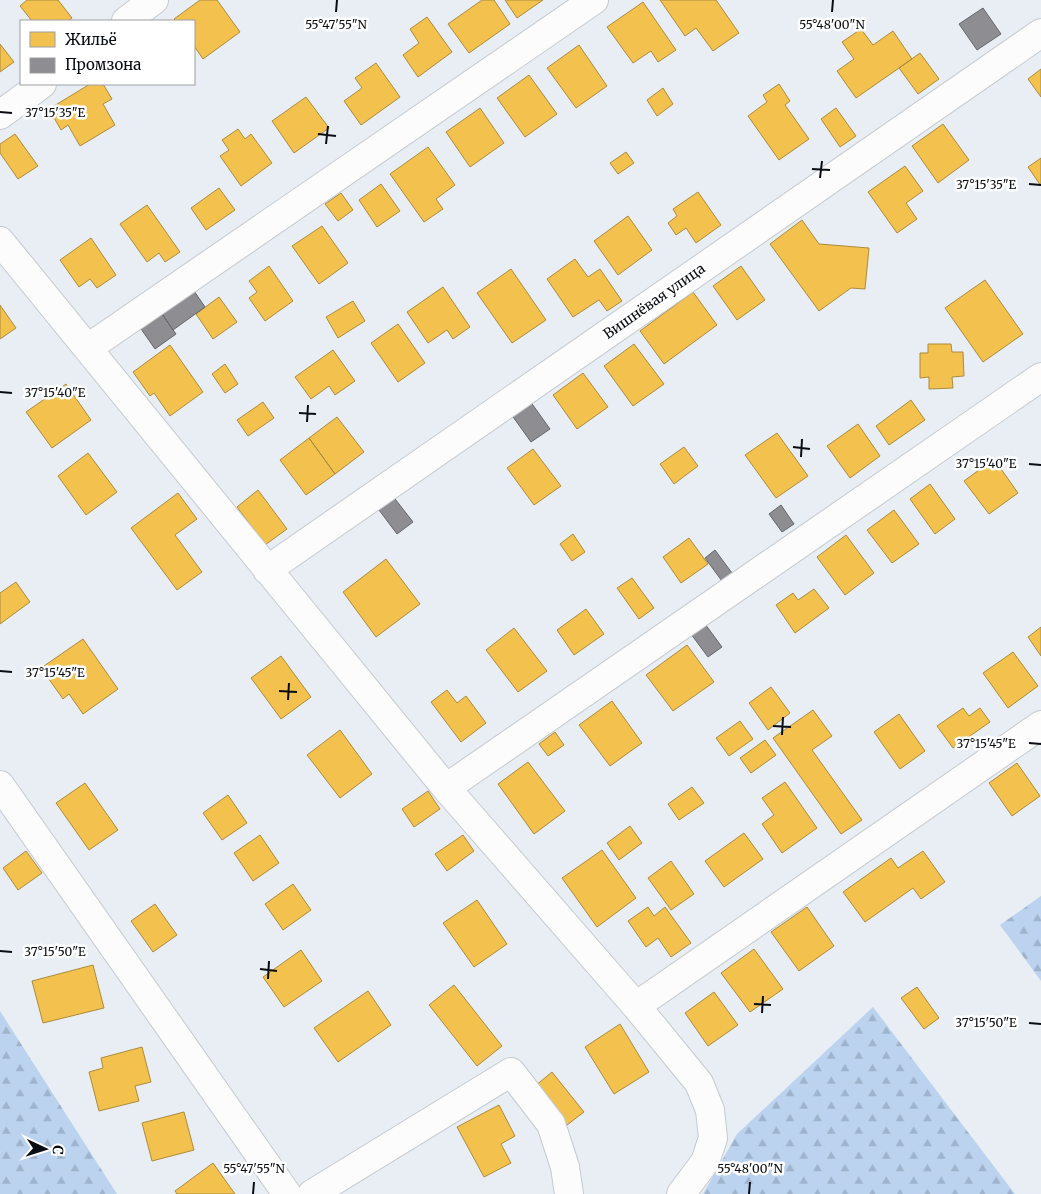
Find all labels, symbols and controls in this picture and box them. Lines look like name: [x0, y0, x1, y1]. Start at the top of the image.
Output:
text: 55°47'55"N: [305, 17, 367, 32]
text: 55°48'00"N: [799, 17, 865, 32]
legend: [20, 20, 195, 85]
text: Жильё: [65, 30, 117, 49]
text: Промзона: [65, 55, 141, 74]
text: 37°15'35"E: [25, 105, 85, 120]
text: 37°15'35"E: [956, 177, 1016, 192]
street label: Вишнёвая улица: [600, 259, 709, 343]
text: 37°15'40"E: [25, 385, 86, 400]
text: 37°15'40"E: [956, 456, 1017, 471]
text: 37°15'45"E: [25, 665, 85, 680]
text: 37°15'45"E: [956, 736, 1016, 751]
text: 37°15'50"E: [24, 944, 86, 959]
text: 37°15'50"E: [955, 1015, 1017, 1030]
north arrow: [20, 1124, 70, 1174]
text: С: [49, 1145, 67, 1155]
text: 55°47'55"N: [223, 1161, 285, 1176]
text: 55°48'00"N: [717, 1161, 783, 1176]

